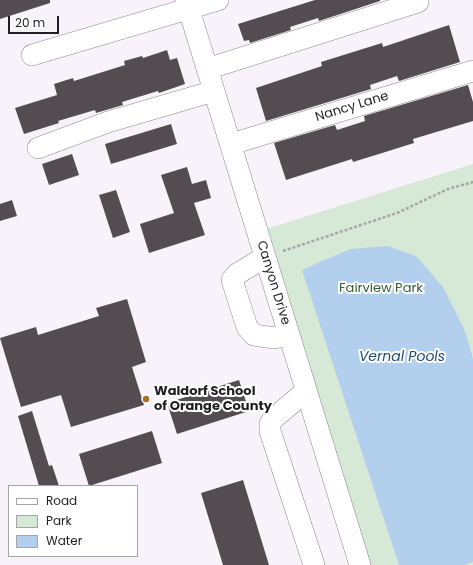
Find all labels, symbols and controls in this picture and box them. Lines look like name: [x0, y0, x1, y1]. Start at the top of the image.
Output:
scale bar: [10, 8, 61, 34]
text: 20 m: [15, 14, 45, 31]
street label: Nancy Lane: [314, 88, 390, 126]
street label: Canyon Drive: [253, 239, 293, 327]
park label: Fairview Park: [339, 281, 423, 297]
water label: Vernal Pools: [359, 349, 445, 365]
place label: Waldorf School of Orange County: [154, 384, 272, 415]
marker: Waldorf School of Orange County: [141, 394, 151, 404]
legend: [8, 485, 138, 557]
text: Road: [46, 492, 77, 509]
text: Park: [46, 512, 72, 529]
text: Water: [46, 532, 82, 549]

